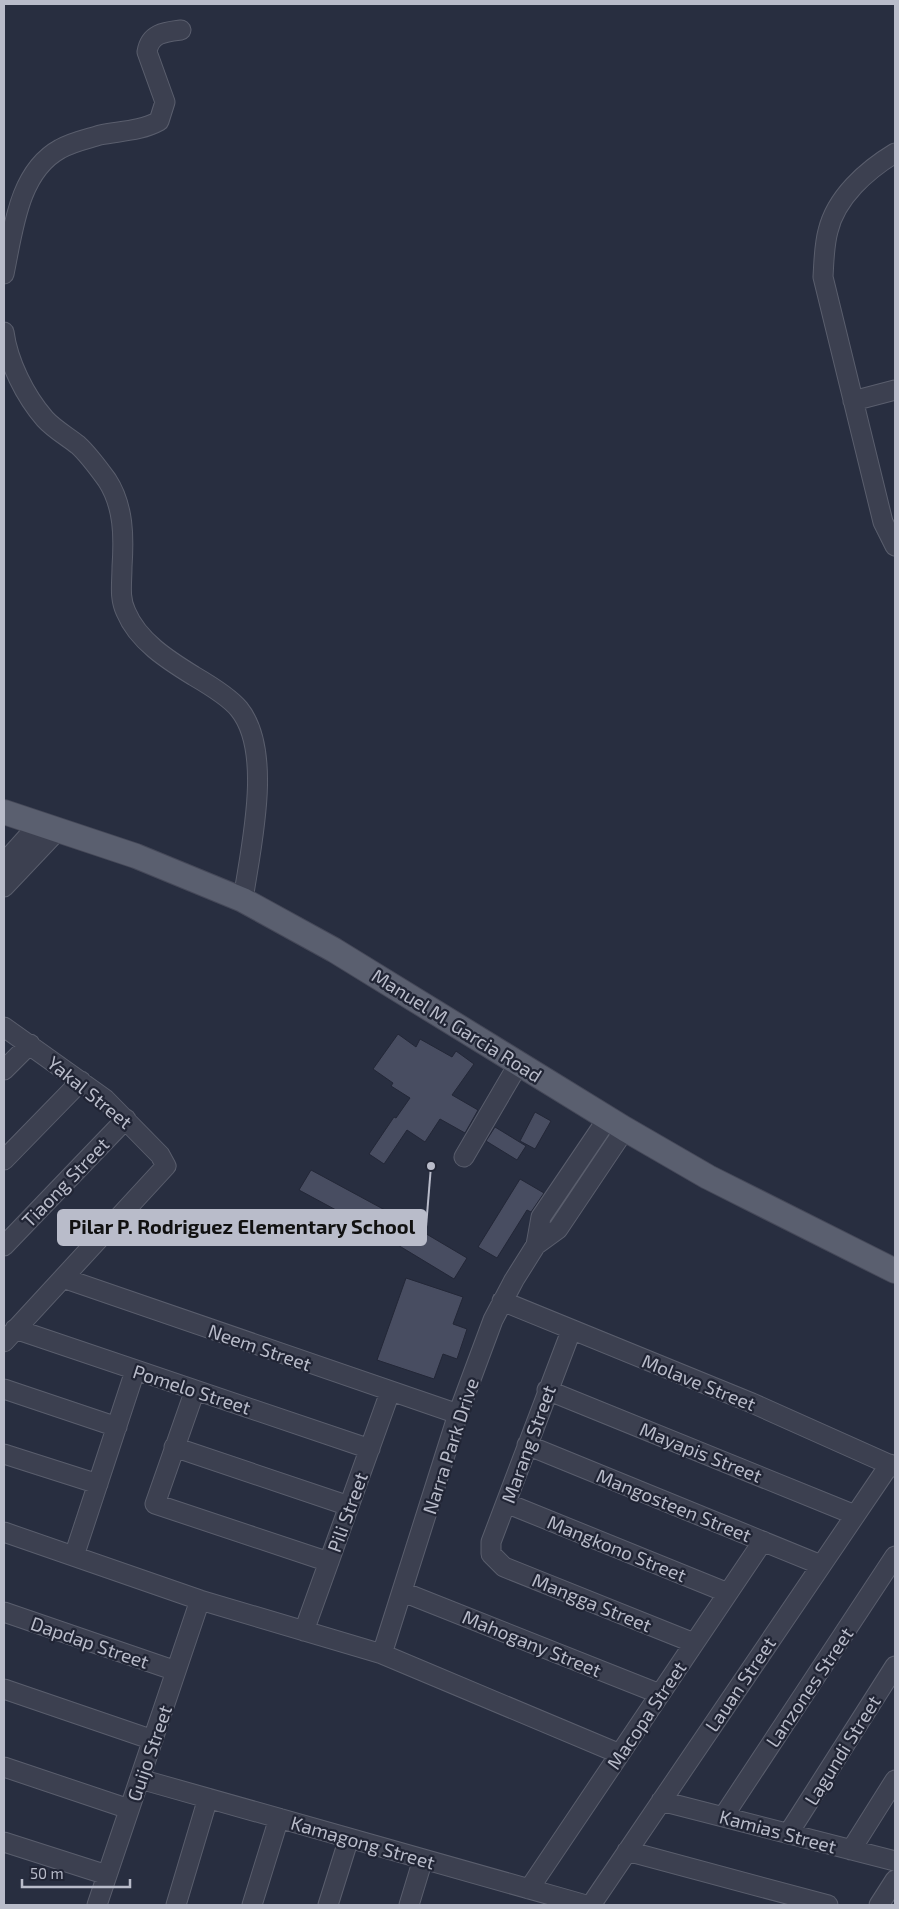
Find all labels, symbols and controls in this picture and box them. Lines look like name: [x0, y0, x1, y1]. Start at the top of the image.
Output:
street label: Manuel M. Garcia Road: [368, 963, 546, 1087]
street label: Yakal Street: [43, 1051, 137, 1133]
street label: Tiaong Street: [17, 1132, 113, 1232]
callout: Pilar P. Rodriguez Elementary School: [58, 1210, 426, 1245]
text: Pilar P. Rodriguez Elementary School: [69, 1214, 416, 1239]
street label: Neem Street: [205, 1319, 315, 1375]
street label: Molave Street: [639, 1349, 759, 1415]
street label: Pomelo Street: [130, 1359, 254, 1419]
street label: Narra Park Drive: [417, 1375, 483, 1517]
street label: Marang Street: [496, 1382, 560, 1506]
street label: Mayapis Street: [636, 1417, 766, 1487]
street label: Mangosteen Street: [593, 1463, 755, 1547]
street label: Pili Street: [322, 1469, 372, 1555]
street label: Mangkono Street: [544, 1510, 690, 1586]
street label: Mangga Street: [529, 1568, 655, 1636]
street label: Mahogany Street: [459, 1605, 605, 1681]
street label: Dapdap Street: [28, 1611, 152, 1673]
street label: Lanzones Street: [760, 1623, 858, 1751]
street label: Lauan Street: [700, 1632, 780, 1736]
street label: Macopa Street: [601, 1657, 691, 1773]
street label: Lagundi Street: [799, 1691, 885, 1809]
street label: Guijo Street: [122, 1702, 176, 1804]
street label: Kamias Street: [717, 1804, 839, 1858]
street label: Kamagong Street: [288, 1810, 438, 1874]
scale bar: [22, 1856, 130, 1888]
text: 50 m: [30, 1864, 64, 1882]

